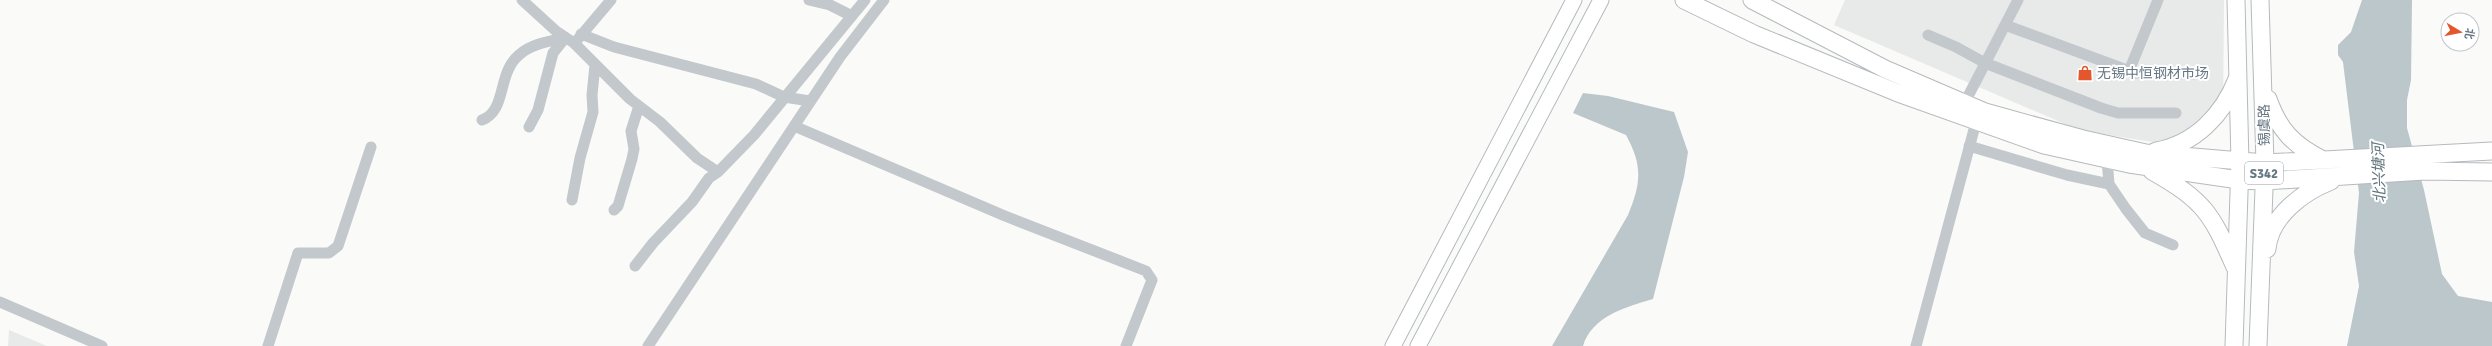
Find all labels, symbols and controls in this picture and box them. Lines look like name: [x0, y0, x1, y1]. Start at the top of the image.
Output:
north arrow: [2440, 12, 2480, 52]
text: 北: [2462, 27, 2477, 40]
shop icon: 无锡中恒钢材市场: [2076, 64, 2094, 82]
place label: 无锡中恒钢材市场: [2097, 65, 2209, 82]
street label: 锡虞路: [2256, 104, 2273, 146]
water label: 北兴塘河: [2369, 140, 2389, 203]
road number: S342: [2245, 162, 2283, 184]

